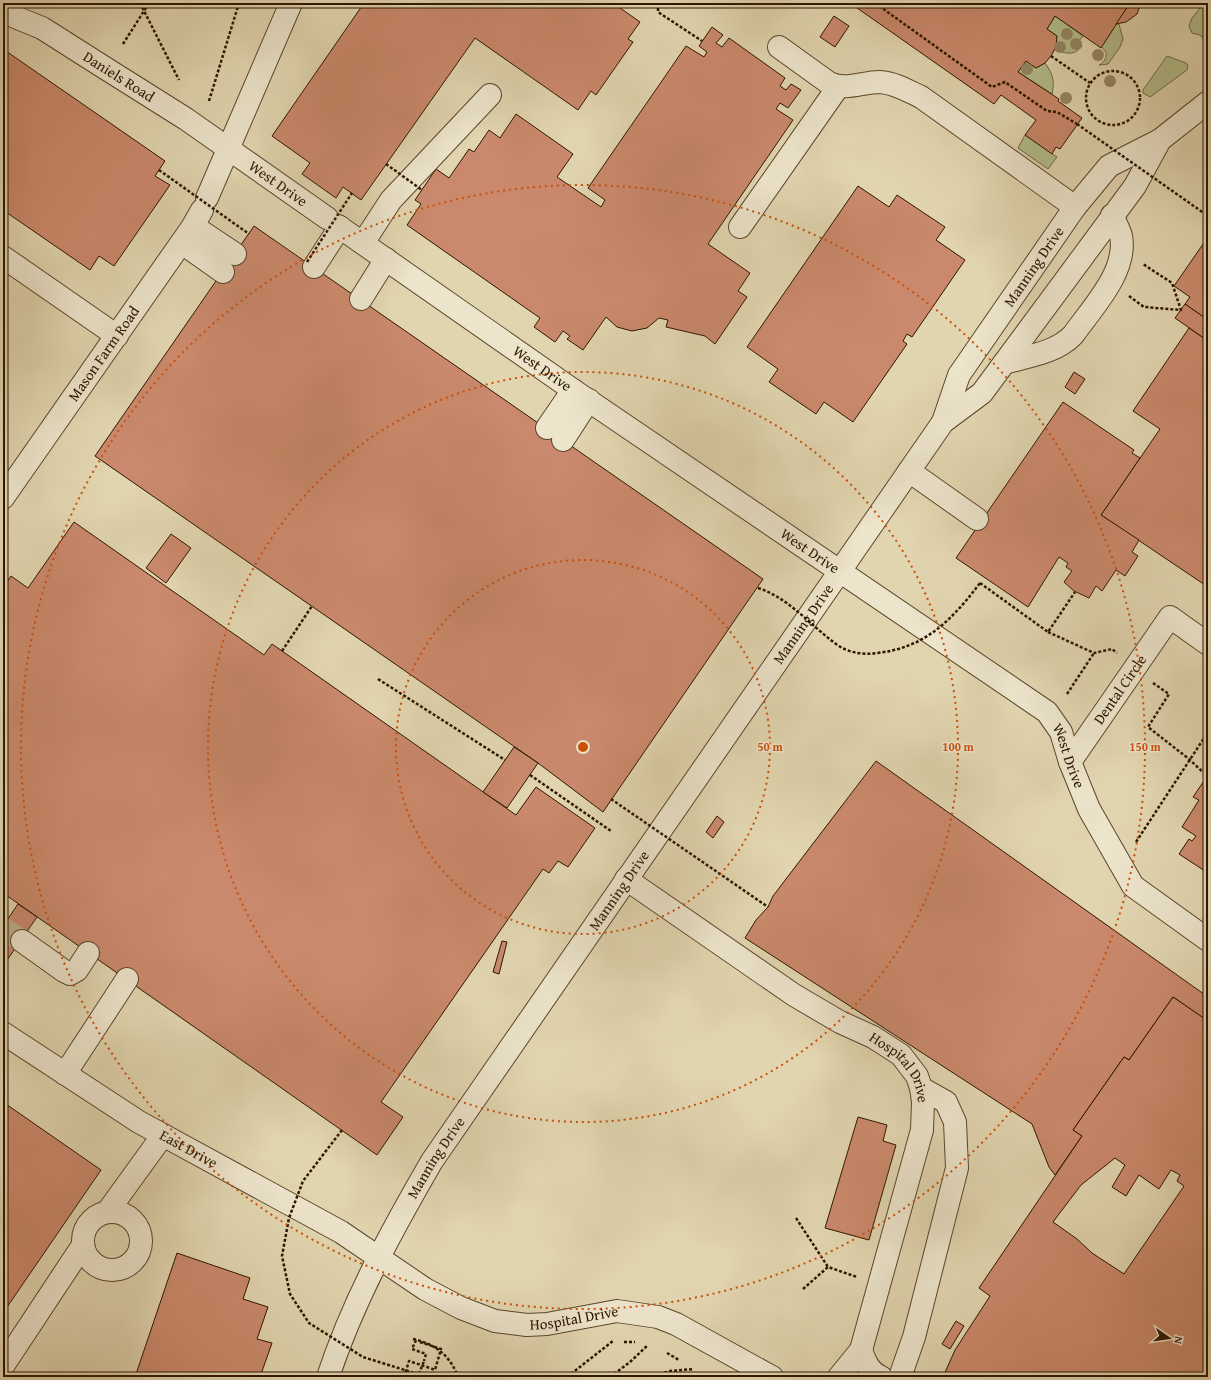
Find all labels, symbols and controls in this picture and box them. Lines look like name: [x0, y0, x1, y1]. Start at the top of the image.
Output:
street label: Daniels Road: [79, 46, 159, 107]
street label: West Drive: [245, 155, 312, 211]
street label: Manning Drive: [998, 222, 1069, 311]
street label: Mason Farm Road: [63, 302, 144, 405]
street label: West Drive: [509, 340, 576, 396]
street label: West Drive: [776, 523, 844, 578]
street label: Manning Drive: [768, 579, 838, 668]
street label: Dental Circle: [1088, 650, 1151, 728]
street label: West Drive: [1048, 719, 1090, 791]
text: 50 m: [757, 738, 783, 755]
text: 100 m: [942, 738, 975, 755]
text: 150 m: [1129, 738, 1162, 755]
centre of rings: [576, 740, 590, 754]
street label: Manning Drive: [583, 846, 654, 935]
street label: Hospital Drive: [865, 1026, 934, 1104]
street label: Manning Drive: [402, 1112, 470, 1202]
street label: East Drive: [156, 1124, 222, 1173]
street label: Hospital Drive: [529, 1300, 620, 1335]
north arrow: [1149, 1318, 1189, 1358]
text: N: [1170, 1335, 1187, 1346]

